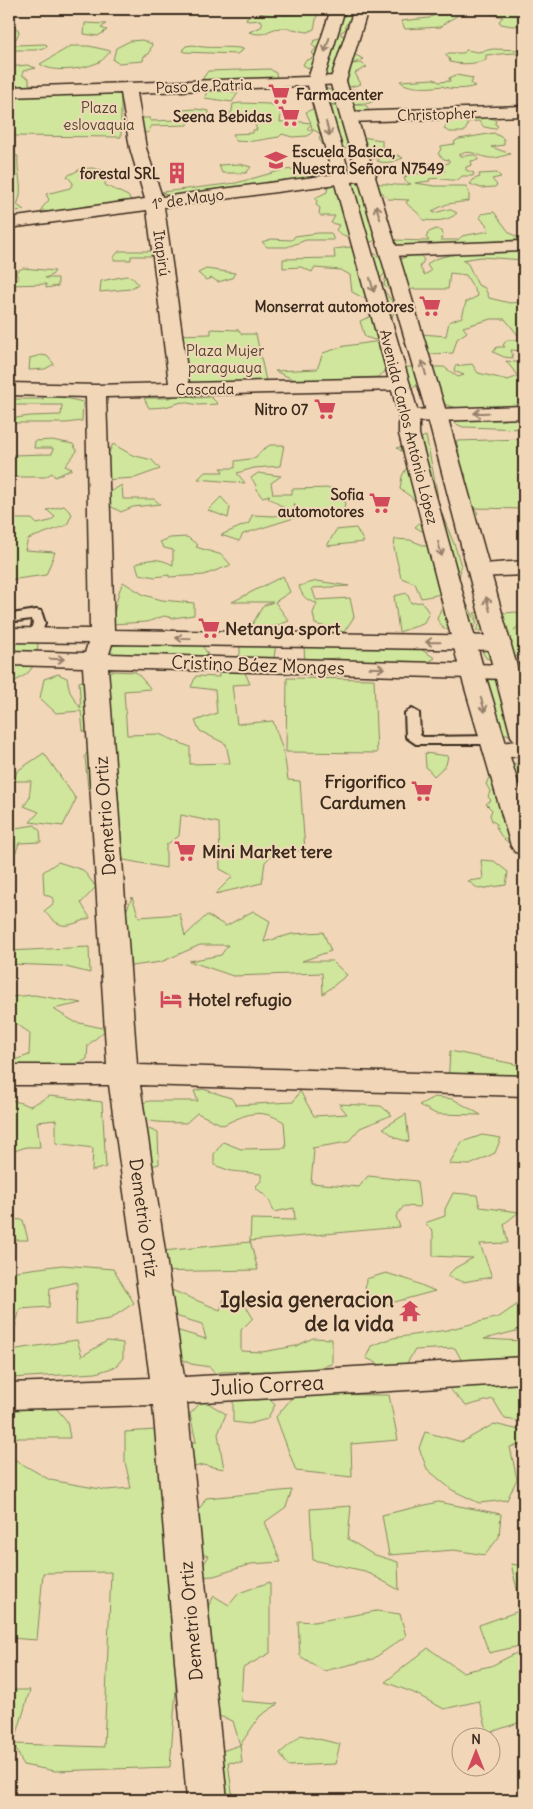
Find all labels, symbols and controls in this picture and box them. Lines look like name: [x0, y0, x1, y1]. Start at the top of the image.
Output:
one-way arrow: [321, 37, 331, 53]
street label: Paso de Patria: [155, 75, 253, 97]
supermarket icon: Farmacenter: [266, 81, 292, 107]
place label: Farmacenter: [296, 85, 384, 104]
park label: Plaza eslovaquia: [63, 98, 135, 134]
supermarket icon: Seena Bebidas: [276, 103, 302, 129]
street label: Christopher: [397, 103, 477, 125]
place label: Seena Bebidas: [173, 107, 272, 126]
one-way arrow: [324, 120, 334, 136]
place label: Escuela Basica, Nuestra Señora N7549: [292, 142, 444, 178]
school or university icon: Escuela Basica, Nuestra Señora N7549: [263, 147, 289, 173]
building icon: forestal SRL: [164, 160, 190, 186]
place label: forestal SRL: [80, 164, 160, 183]
street label: 1° de Mayo: [151, 185, 225, 213]
one-way arrow: [373, 205, 383, 221]
street label: Itapirú: [149, 229, 175, 278]
one-way arrow: [368, 277, 378, 293]
supermarket icon: Monserrat automotores: [417, 293, 443, 319]
place label: Monserrat automotores: [254, 297, 414, 316]
street label: Avenida Carlos António López: [376, 327, 442, 527]
park label: Plaza Mujer paraguaya: [186, 341, 264, 377]
one-way arrow: [418, 361, 428, 377]
street label: Cascada: [176, 379, 235, 399]
supermarket icon: Nitro 07: [312, 396, 338, 422]
place label: Nitro 07: [254, 400, 309, 419]
one-way arrow: [473, 409, 489, 418]
place label: Sofia automotores: [278, 485, 364, 521]
supermarket icon: Sofia automotores: [367, 490, 393, 516]
one-way arrow: [435, 540, 445, 556]
one-way arrow: [483, 596, 493, 612]
supermarket icon: Netanya sport: [196, 615, 222, 641]
place label: Netanya sport: [225, 617, 341, 640]
one-way arrow: [175, 633, 192, 643]
one-way arrow: [425, 637, 442, 647]
street label: Cristino Báez Monges: [171, 650, 345, 680]
one-way arrow: [49, 655, 65, 664]
one-way arrow: [369, 664, 385, 673]
one-way arrow: [478, 697, 488, 713]
street label: Demetrio Ortiz: [89, 755, 121, 877]
place label: Frigorifico Cardumen: [320, 770, 407, 814]
supermarket icon: Frigorifico Cardumen: [409, 778, 435, 804]
supermarket icon: Mini Market tere: [172, 838, 198, 864]
place label: Mini Market tere: [202, 840, 333, 863]
hotel icon: Hotel refugio: [158, 986, 184, 1012]
place label: Hotel refugio: [188, 988, 292, 1011]
street label: Demetrio Ortiz: [124, 1157, 164, 1279]
place label: Iglesia generacion de la vida: [220, 1286, 394, 1337]
temple icon: Iglesia generacion de la vida: [397, 1298, 423, 1324]
street label: Julio Correa: [209, 1369, 325, 1401]
street label: Demetrio Ortiz: [174, 1560, 208, 1682]
north arrow: [450, 1726, 500, 1776]
text: N: [471, 1730, 481, 1748]

